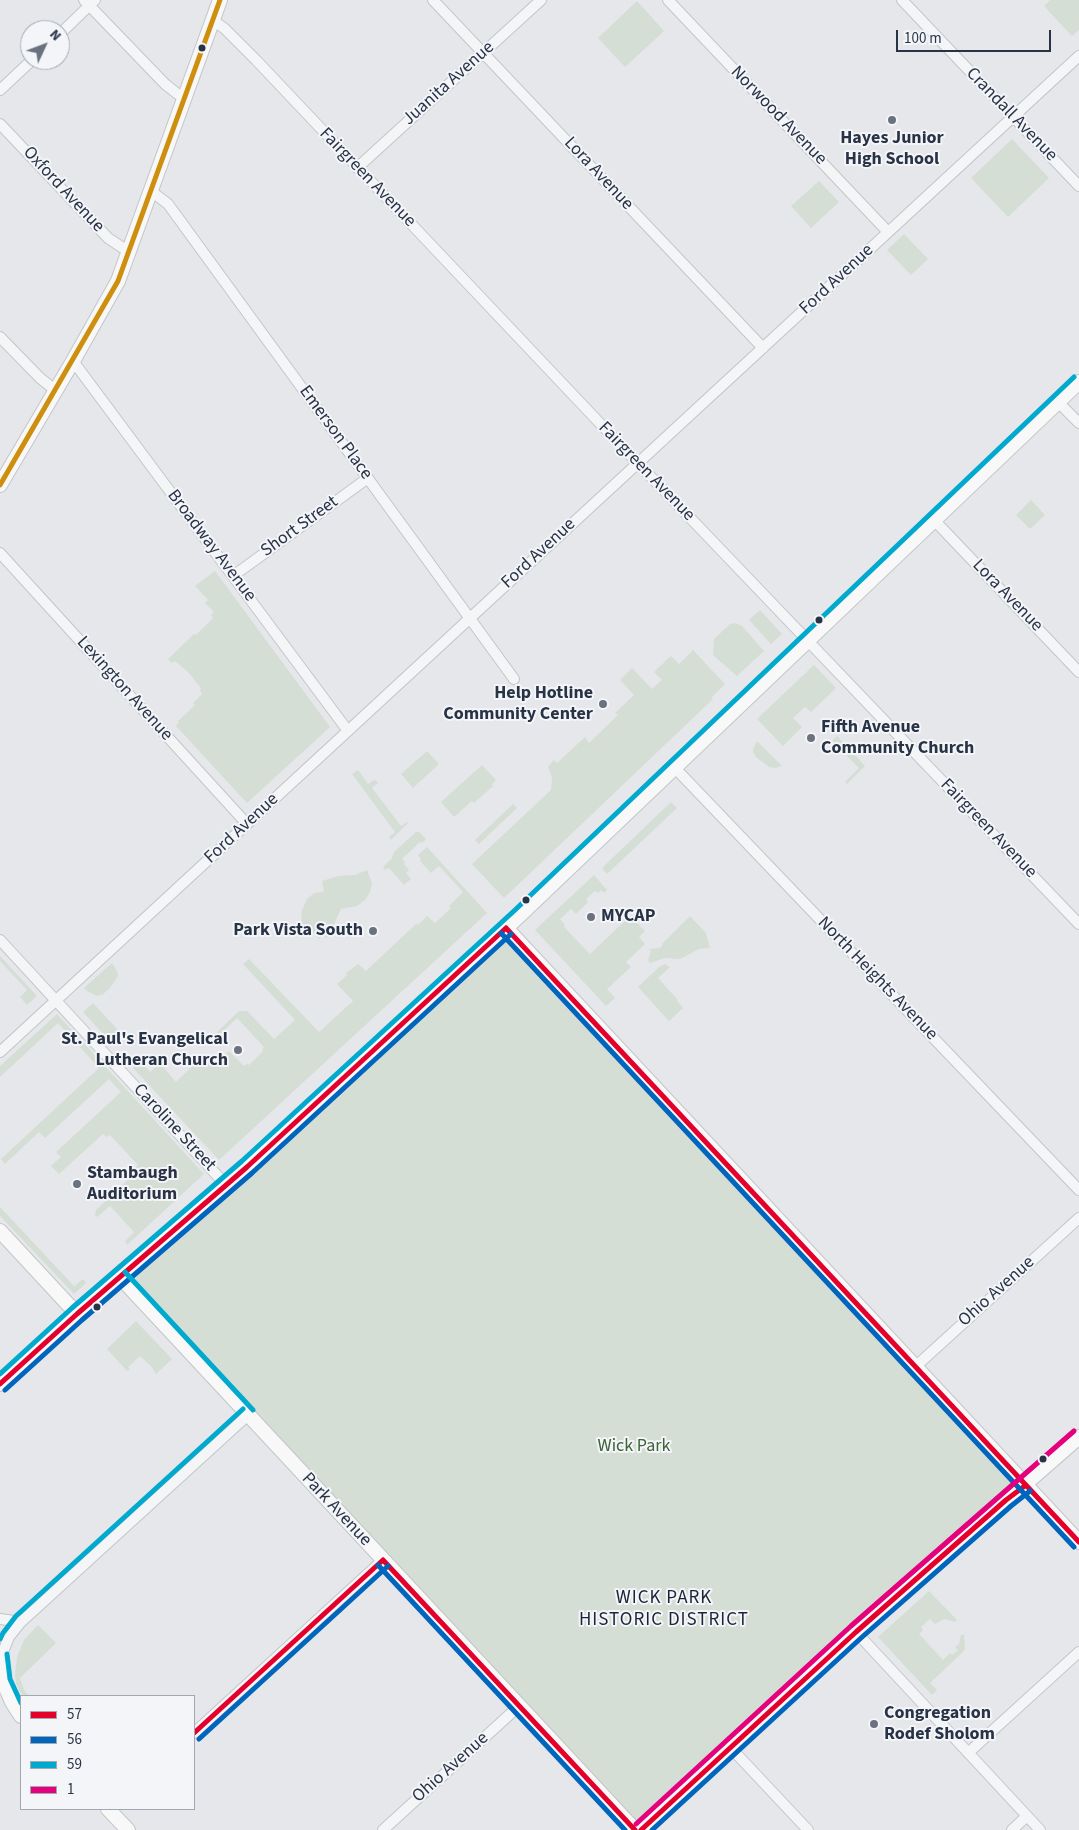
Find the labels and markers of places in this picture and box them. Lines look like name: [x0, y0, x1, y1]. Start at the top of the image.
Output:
unlabelled marker: [197, 43, 207, 53]
marker: Hayes Junior High School: [886, 114, 898, 126]
place label: Hayes Junior High School: [840, 128, 944, 170]
unlabelled marker: [814, 615, 824, 625]
place label: Help Hotline Community Center: [443, 683, 593, 726]
marker: Help Hotline Community Center: [597, 698, 609, 710]
place label: Fifth Avenue Community Church: [821, 717, 974, 760]
marker: Fifth Avenue Community Church: [805, 732, 817, 744]
unlabelled marker: [521, 895, 531, 905]
place label: MYCAP: [601, 906, 655, 928]
marker: MYCAP: [585, 911, 597, 923]
place label: Park Vista South: [233, 920, 363, 942]
marker: Park Vista South: [367, 925, 379, 937]
place label: St. Paul's Evangelical Lutheran Church: [61, 1029, 228, 1072]
marker: St. Paul's Evangelical Lutheran Church: [232, 1044, 244, 1056]
place label: Stambaugh Auditorium: [87, 1163, 178, 1206]
marker: Stambaugh Auditorium: [71, 1178, 83, 1190]
unlabelled marker: [92, 1302, 102, 1312]
unlabelled marker: [1038, 1454, 1048, 1464]
place label: Congregation Rodef Sholom: [884, 1703, 995, 1746]
marker: Congregation Rodef Sholom: [868, 1718, 880, 1730]

